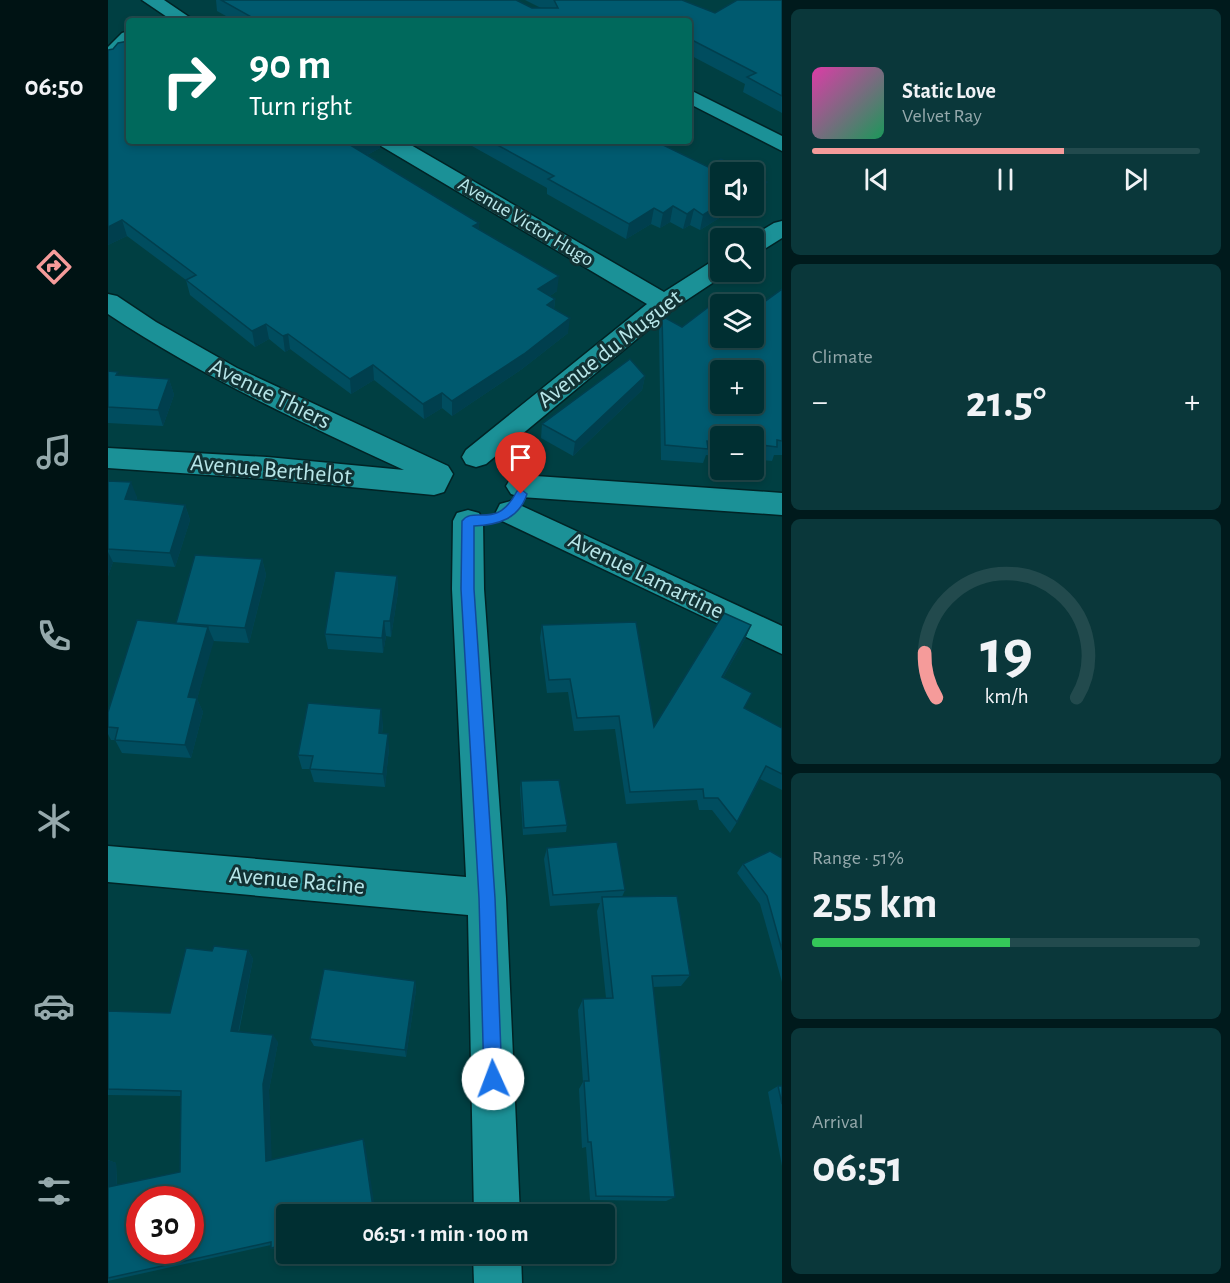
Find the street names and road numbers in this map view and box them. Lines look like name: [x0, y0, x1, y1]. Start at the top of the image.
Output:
street label: Avenue Victor Hugo: [455, 174, 597, 270]
street label: Avenue du Muguet: [533, 285, 687, 413]
street label: Avenue Thiers: [206, 354, 334, 434]
street label: Avenue Berthelot: [189, 451, 353, 489]
street label: Avenue Lamartine: [565, 528, 727, 624]
street label: Avenue Racine: [228, 863, 366, 899]

